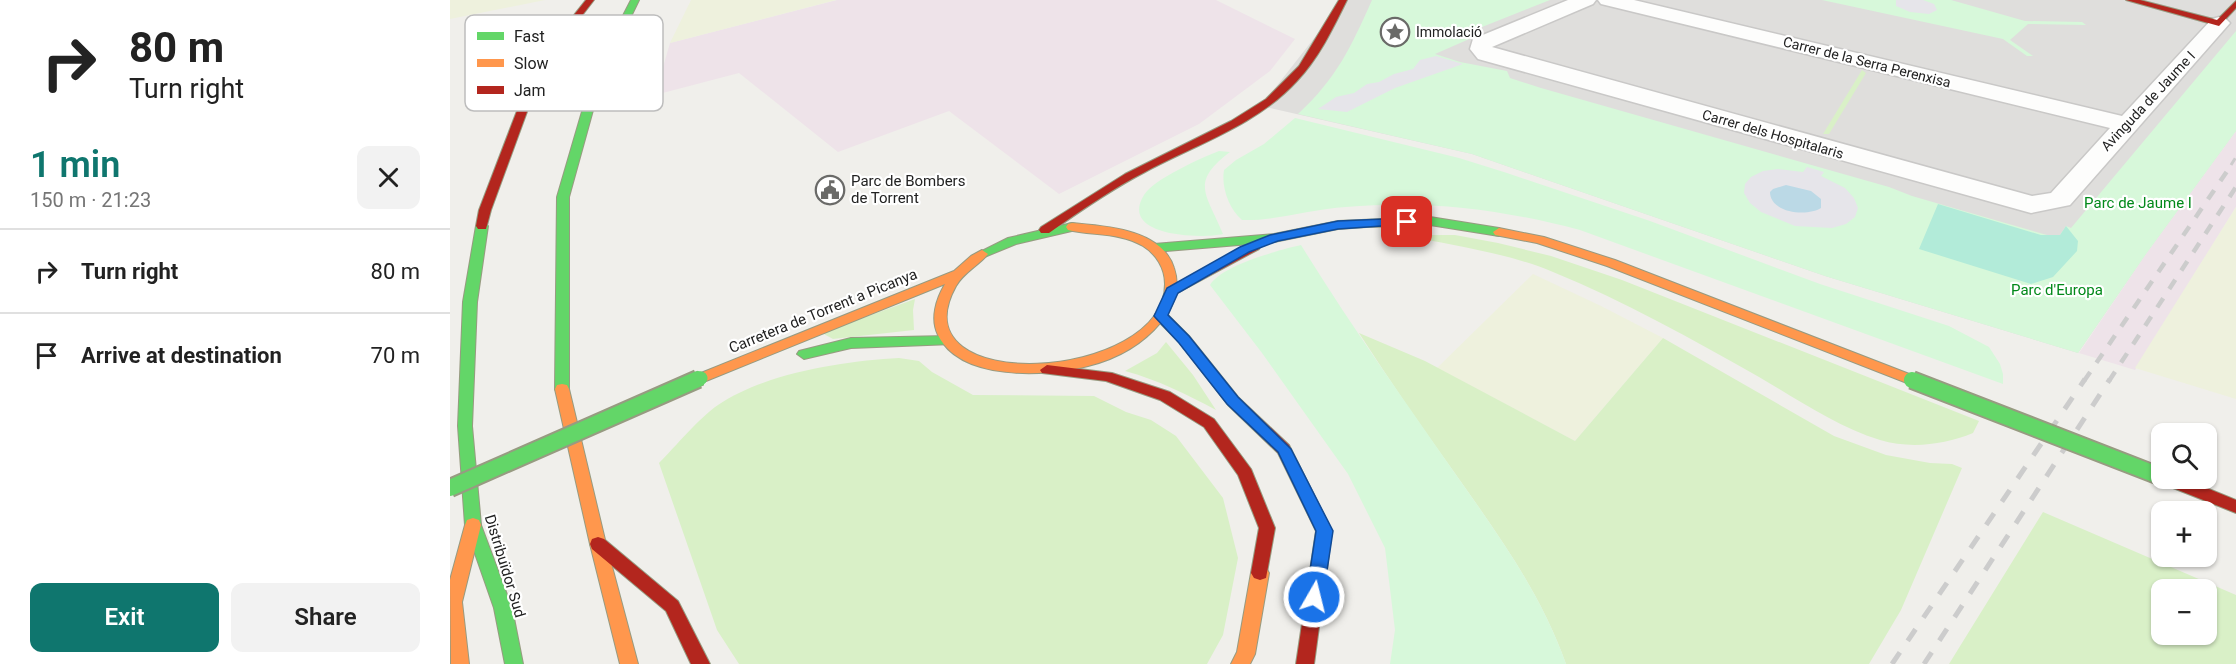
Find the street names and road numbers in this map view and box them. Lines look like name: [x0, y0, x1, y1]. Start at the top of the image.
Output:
street label: Carrer de la Serra Perenxisa: [1782, 33, 1952, 91]
street label: Avinguda de Jaume I: [2098, 48, 2198, 154]
street label: Carrer dels Hospitalaris: [1701, 106, 1845, 162]
street label: Carretera de Torrent a Picanya: [726, 265, 920, 357]
street label: Distribuïdor Sud: [481, 512, 529, 620]

